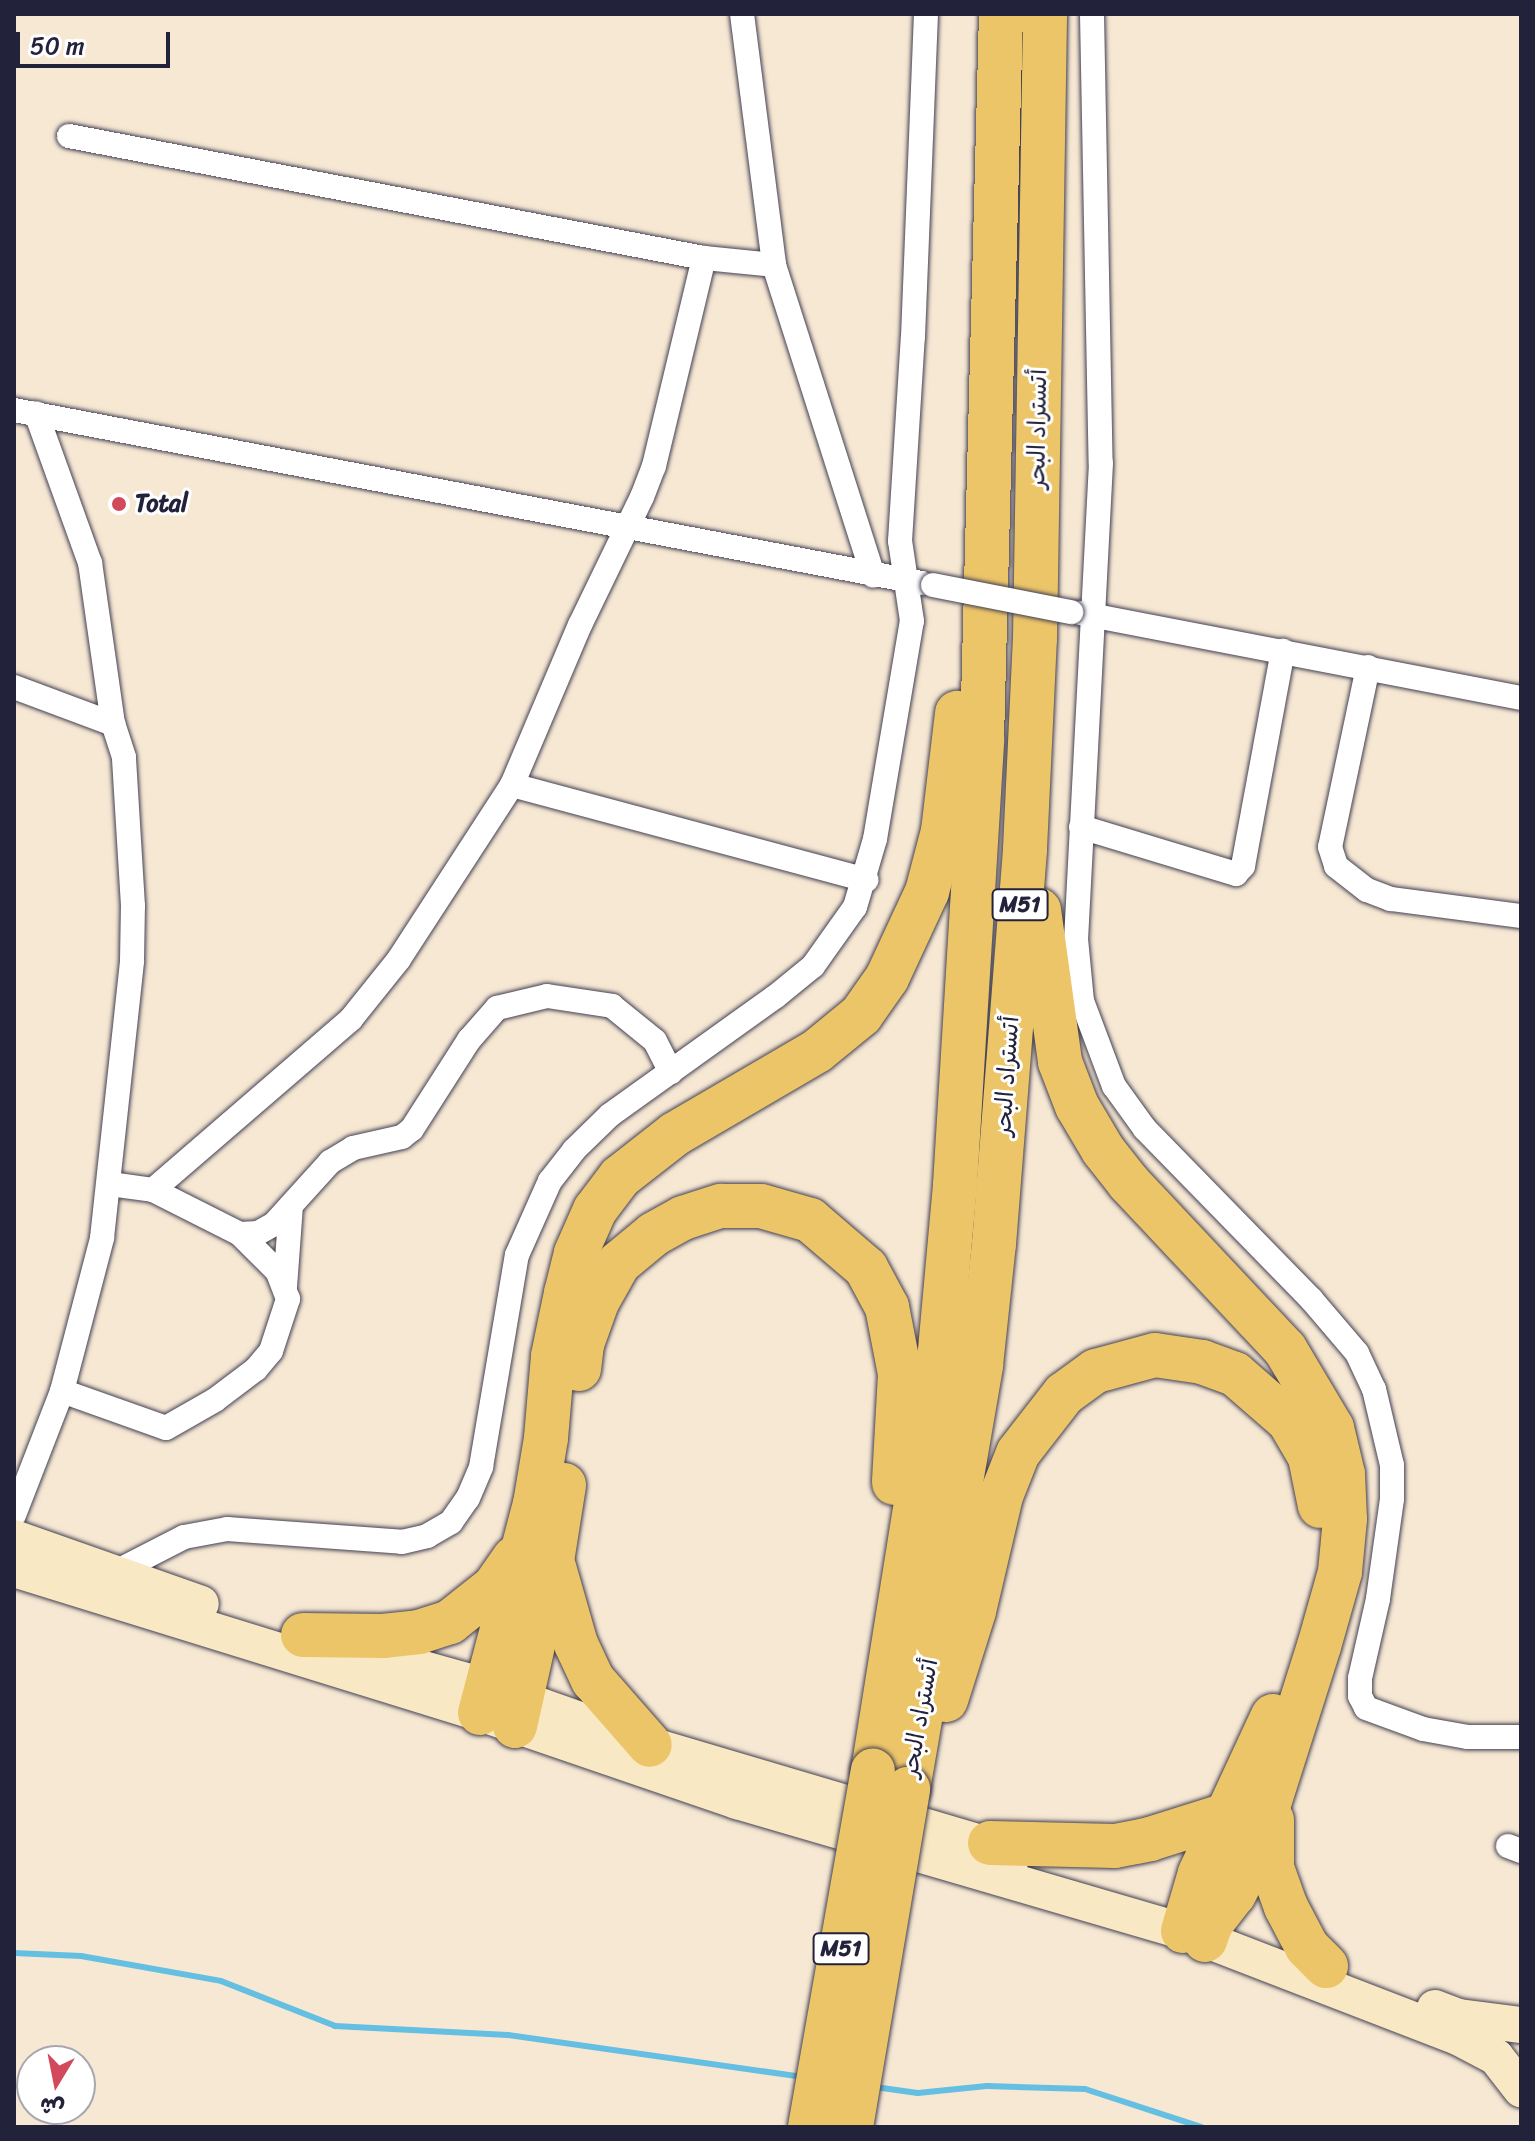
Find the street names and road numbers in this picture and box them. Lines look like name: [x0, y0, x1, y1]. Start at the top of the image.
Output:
street label: أتستراد البحر: [1023, 369, 1053, 489]
road number: M51: [990, 887, 1050, 923]
street label: أتستراد البحر: [988, 1015, 1026, 1137]
street label: أتستراد البحر: [895, 1656, 945, 1780]
road number: M51: [811, 1931, 871, 1967]

